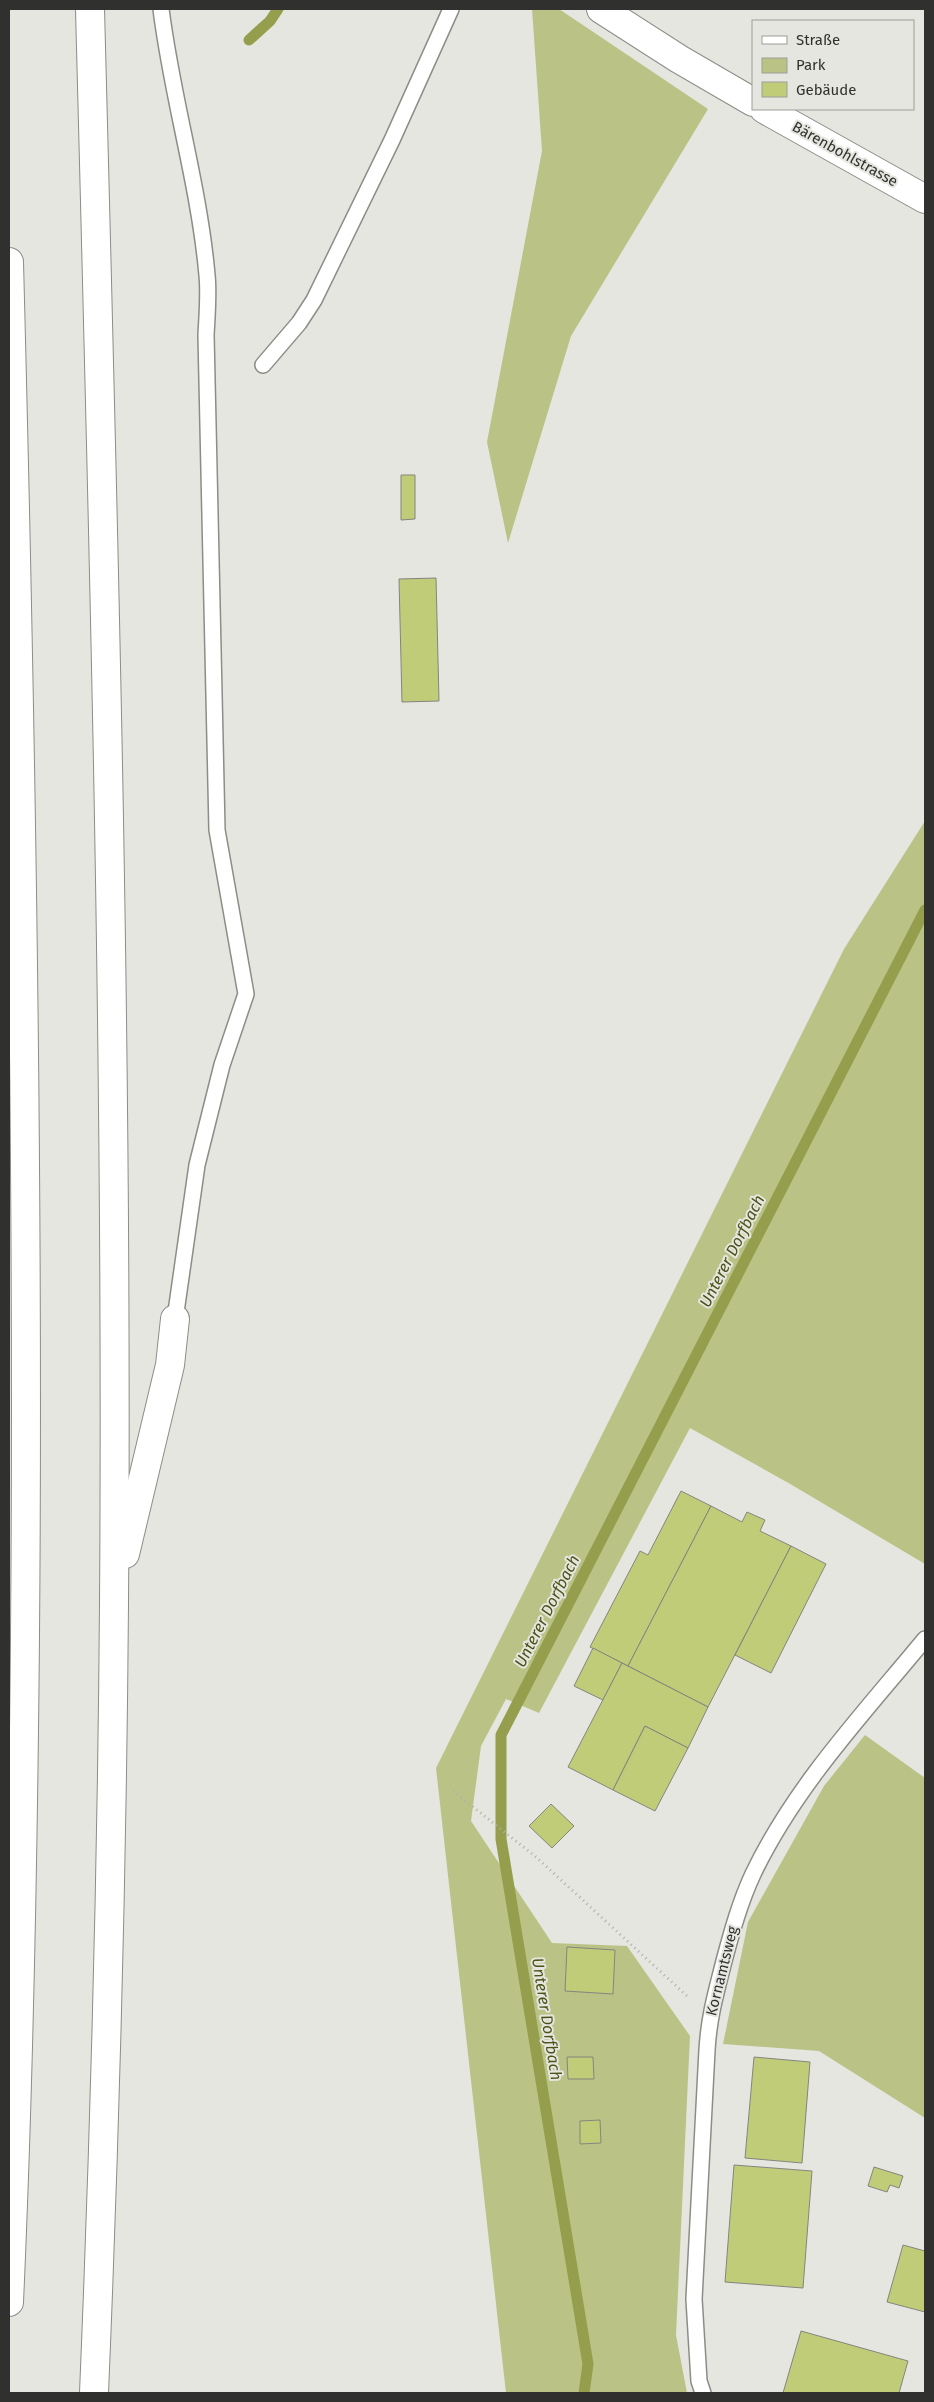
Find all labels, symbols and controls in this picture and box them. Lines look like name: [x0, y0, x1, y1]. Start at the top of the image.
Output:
legend: [752, 20, 914, 110]
text: Straße: [796, 31, 840, 49]
text: Park: [796, 56, 826, 74]
text: Gebäude: [796, 81, 856, 99]
street label: Bärenbohlstrasse: [789, 117, 901, 191]
water label: Unterer Dorfbach: [695, 1192, 769, 1310]
water label: Unterer Dorfbach: [510, 1552, 584, 1670]
street label: Kornamtsweg: [702, 1924, 742, 2018]
water label: Unterer Dorfbach: [528, 1956, 566, 2082]

